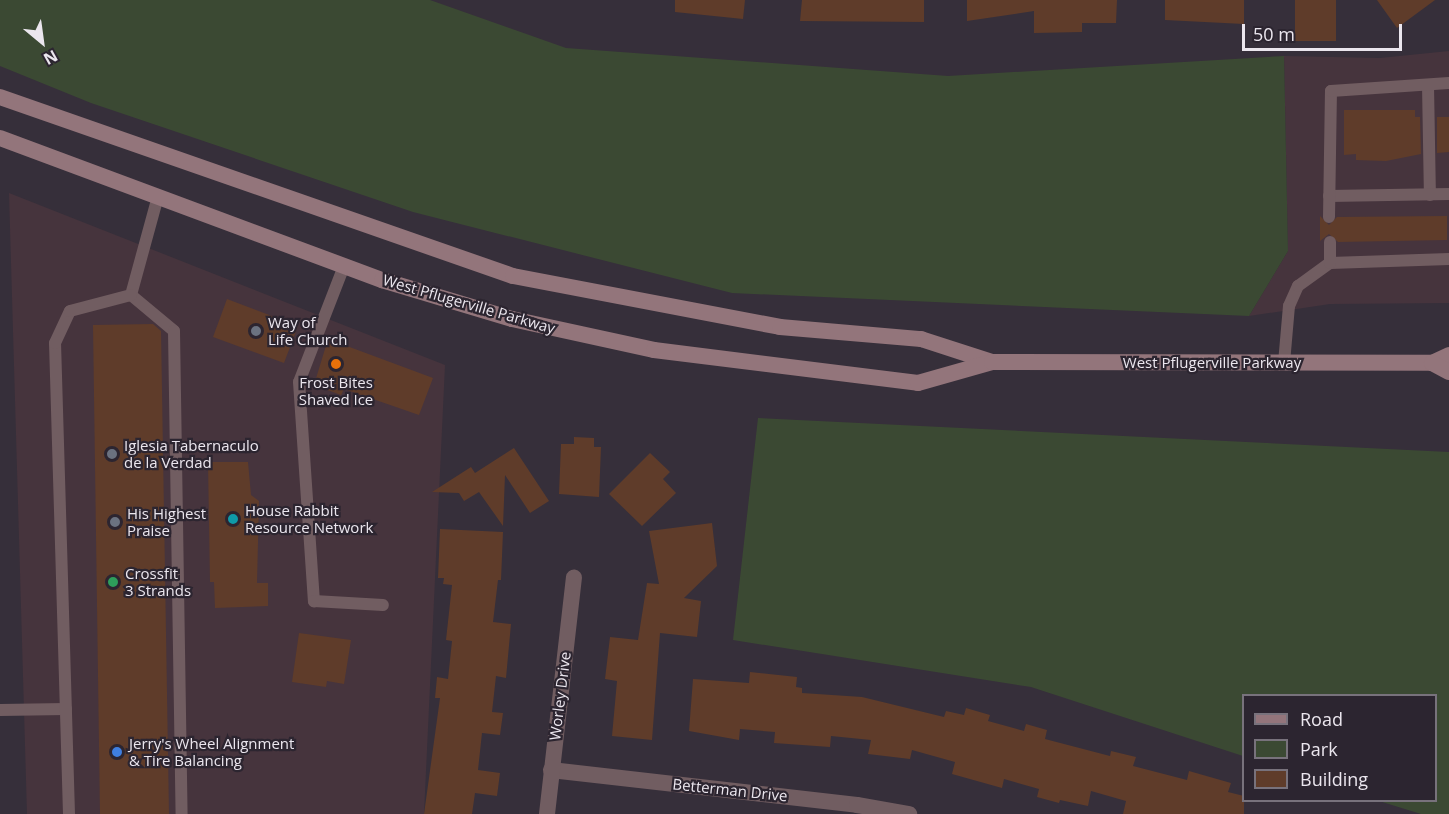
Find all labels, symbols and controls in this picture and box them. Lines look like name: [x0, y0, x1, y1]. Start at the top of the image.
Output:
north arrow: [12, 12, 72, 72]
scale bar: [1245, 12, 1406, 50]
text: 50 m: [1253, 22, 1295, 46]
text: N: [40, 45, 62, 71]
street label: West Pflugerville Parkway: [381, 271, 557, 337]
place label: Way of Life Church: [268, 313, 347, 348]
marker: Way of Life Church: [249, 324, 263, 338]
street label: West Pflugerville Parkway: [1123, 354, 1301, 372]
marker: Frost Bites Shaved Ice: [329, 357, 343, 371]
place label: Frost Bites Shaved Ice: [299, 373, 373, 408]
place label: Iglesia Tabernaculo de la Verdad: [124, 436, 259, 471]
marker: Iglesia Tabernaculo de la Verdad: [105, 447, 119, 461]
place label: House Rabbit Resource Network: [245, 501, 373, 536]
place label: His Highest Praise: [127, 504, 206, 539]
marker: House Rabbit Resource Network: [226, 512, 240, 526]
marker: His Highest Praise: [108, 515, 122, 529]
place label: Crossfit 3 Strands: [125, 564, 191, 599]
marker: Crossfit 3 Strands: [106, 575, 120, 589]
street label: Worley Drive: [546, 651, 574, 741]
legend: [1242, 694, 1437, 802]
text: Road: [1300, 707, 1343, 731]
place label: Jerry's Wheel Alignment & Tire Balancing: [129, 734, 294, 769]
text: Park: [1300, 737, 1338, 761]
marker: Jerry's Wheel Alignment & Tire Balancing: [110, 745, 124, 759]
text: Building: [1300, 767, 1368, 791]
street label: Betterman Drive: [672, 775, 788, 805]

